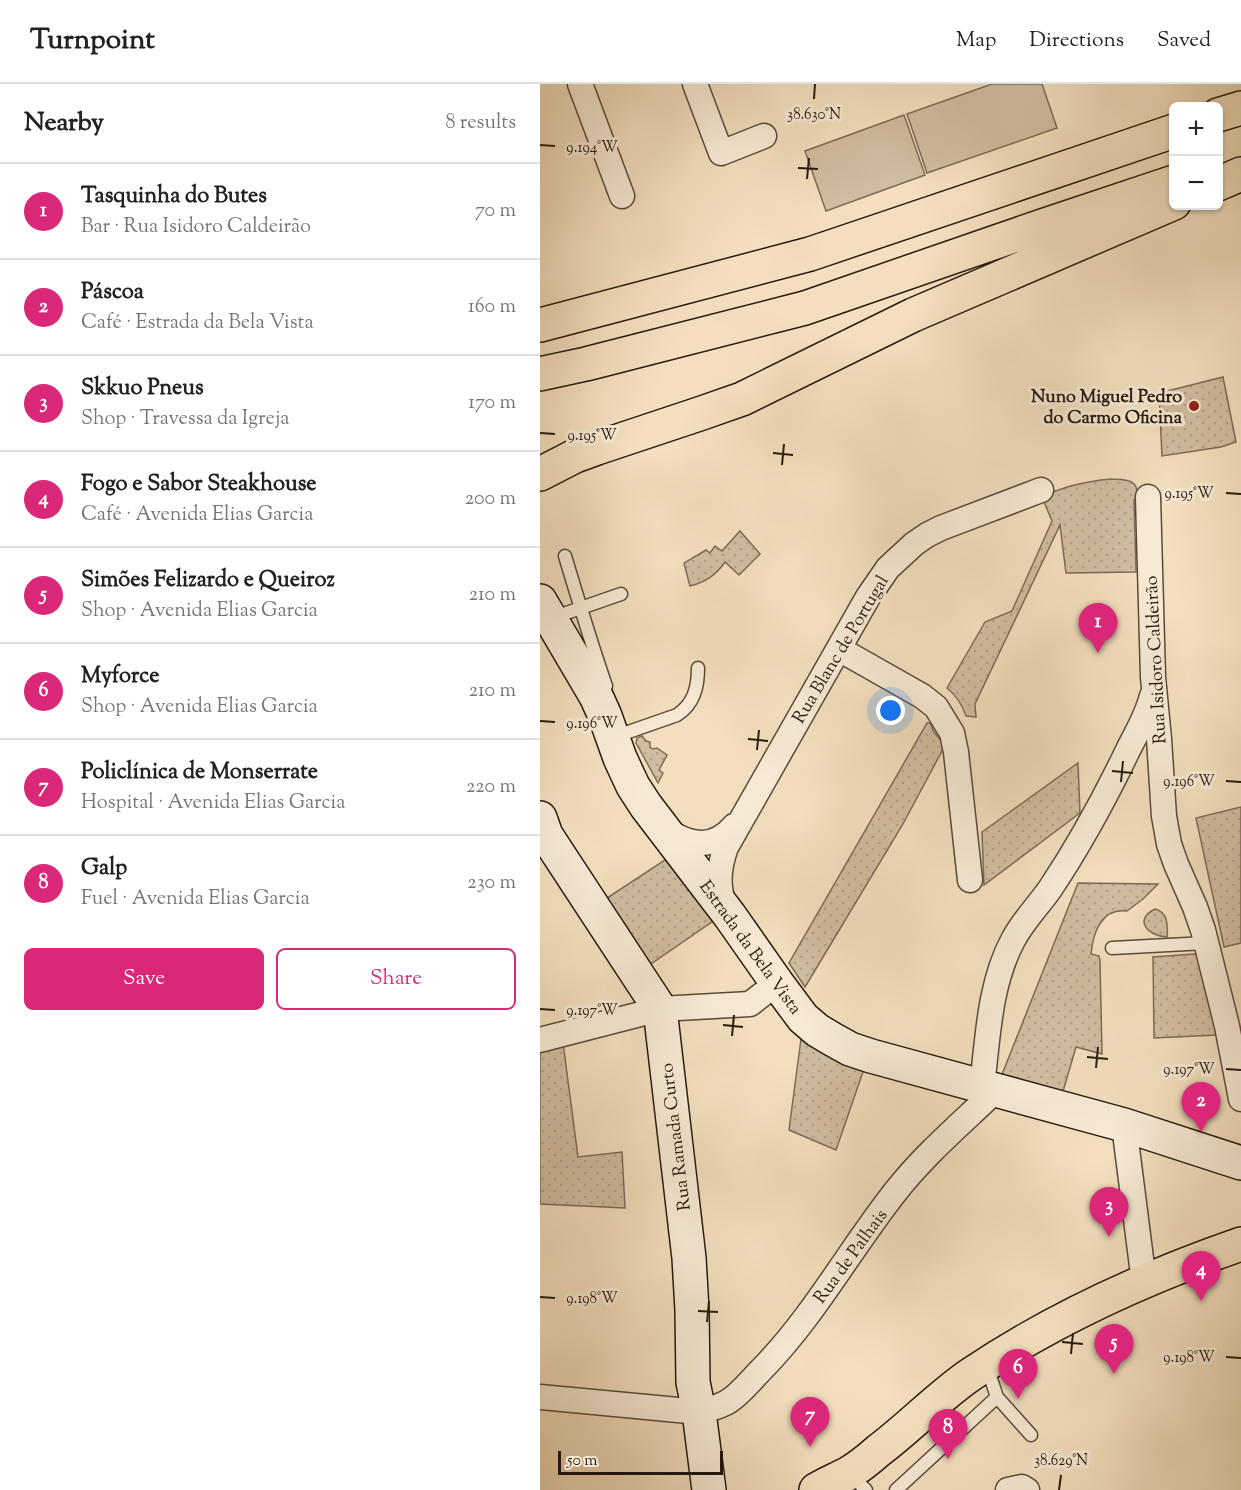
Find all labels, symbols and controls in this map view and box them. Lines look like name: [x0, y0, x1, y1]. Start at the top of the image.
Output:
text: Turnpoint: [30, 21, 155, 61]
text: Map: [956, 26, 996, 56]
text: Directions: [1029, 26, 1124, 56]
text: Saved: [1157, 26, 1211, 56]
map controls: [1169, 102, 1223, 210]
button: +: [1169, 102, 1223, 156]
text: Nearby: [24, 105, 104, 142]
text: 38.630°N: [787, 105, 841, 126]
text: 8 results: [445, 109, 516, 138]
text: 9.194°W: [566, 138, 618, 159]
button: −: [1169, 156, 1223, 210]
text: Tasquinha do Butes: [81, 181, 267, 213]
text: 1: [40, 197, 47, 226]
text: 70 m: [475, 197, 516, 226]
text: Bar · Rua Isidoro Caldeirão: [81, 213, 311, 242]
text: Páscoa: [81, 277, 144, 309]
text: 2: [39, 293, 48, 322]
text: 160 m: [468, 293, 516, 322]
text: Café · Estrada da Bela Vista: [81, 309, 314, 338]
text: Skkuo Pneus: [81, 373, 204, 405]
place label: Nuno Miguel Pedro do Carmo Oficina: [1031, 385, 1183, 432]
text: 3: [39, 389, 48, 418]
text: 170 m: [468, 389, 516, 418]
marker: Nuno Miguel Pedro do Carmo Oficina: [1187, 399, 1201, 413]
text: Shop · Travessa da Igreja: [81, 405, 290, 434]
text: 9.195°W: [567, 426, 617, 447]
text: Fogo e Sabor Steakhouse: [81, 469, 317, 501]
text: 9.195°W: [1164, 484, 1214, 505]
text: 4: [38, 485, 49, 514]
text: 200 m: [465, 485, 516, 514]
text: Café · Avenida Elias Garcia: [81, 501, 313, 530]
text: Simões Felizardo e Queiroz: [81, 565, 335, 597]
street label: Rua Blanc de Portugal: [787, 571, 896, 729]
street label: Rua Isidoro Caldeirão: [1140, 575, 1174, 745]
text: 5: [40, 581, 47, 610]
text: 210 m: [469, 581, 516, 610]
text: Shop · Avenida Elias Garcia: [81, 597, 318, 626]
pin: 1: [1078, 604, 1118, 653]
text: Myforce: [81, 661, 159, 693]
text: 6: [39, 677, 48, 706]
text: 210 m: [469, 677, 516, 706]
text: Shop · Avenida Elias Garcia: [81, 693, 318, 722]
your location: [876, 696, 905, 725]
text: 9.196°W: [566, 714, 618, 735]
text: Policlínica de Monserrate: [81, 757, 318, 789]
text: 9.196°W: [1163, 772, 1215, 793]
text: 7: [38, 773, 49, 802]
text: 220 m: [466, 773, 516, 802]
text: Hospital · Avenida Elias Garcia: [81, 789, 345, 818]
text: Galp: [81, 853, 127, 885]
text: 8: [39, 869, 49, 898]
text: 230 m: [467, 869, 516, 898]
street label: Estrada da Bela Vista: [692, 876, 807, 1021]
text: Fuel · Avenida Elias Garcia: [81, 885, 310, 914]
button: Save: [24, 948, 264, 1010]
button: Share: [276, 948, 516, 1010]
text: 9.197°W: [566, 1001, 618, 1022]
text: 9.197°W: [1163, 1060, 1215, 1081]
street label: Rua Ramada Curto: [655, 1061, 699, 1212]
pin: 2: [1182, 1082, 1220, 1132]
pin: 3: [1090, 1188, 1128, 1237]
street label: Rua de Palhais: [808, 1204, 895, 1310]
pin: 4: [1182, 1252, 1220, 1301]
text: 9.198°W: [566, 1289, 618, 1310]
pin: 5: [1094, 1324, 1134, 1374]
text: 9.198°W: [1163, 1348, 1215, 1369]
pin: 6: [998, 1350, 1038, 1399]
pin: 7: [790, 1398, 830, 1447]
pin: 8: [928, 1410, 968, 1459]
scale bar: [558, 1448, 723, 1476]
text: 50 m: [567, 1450, 598, 1473]
text: 38.629°N: [1034, 1451, 1088, 1472]

